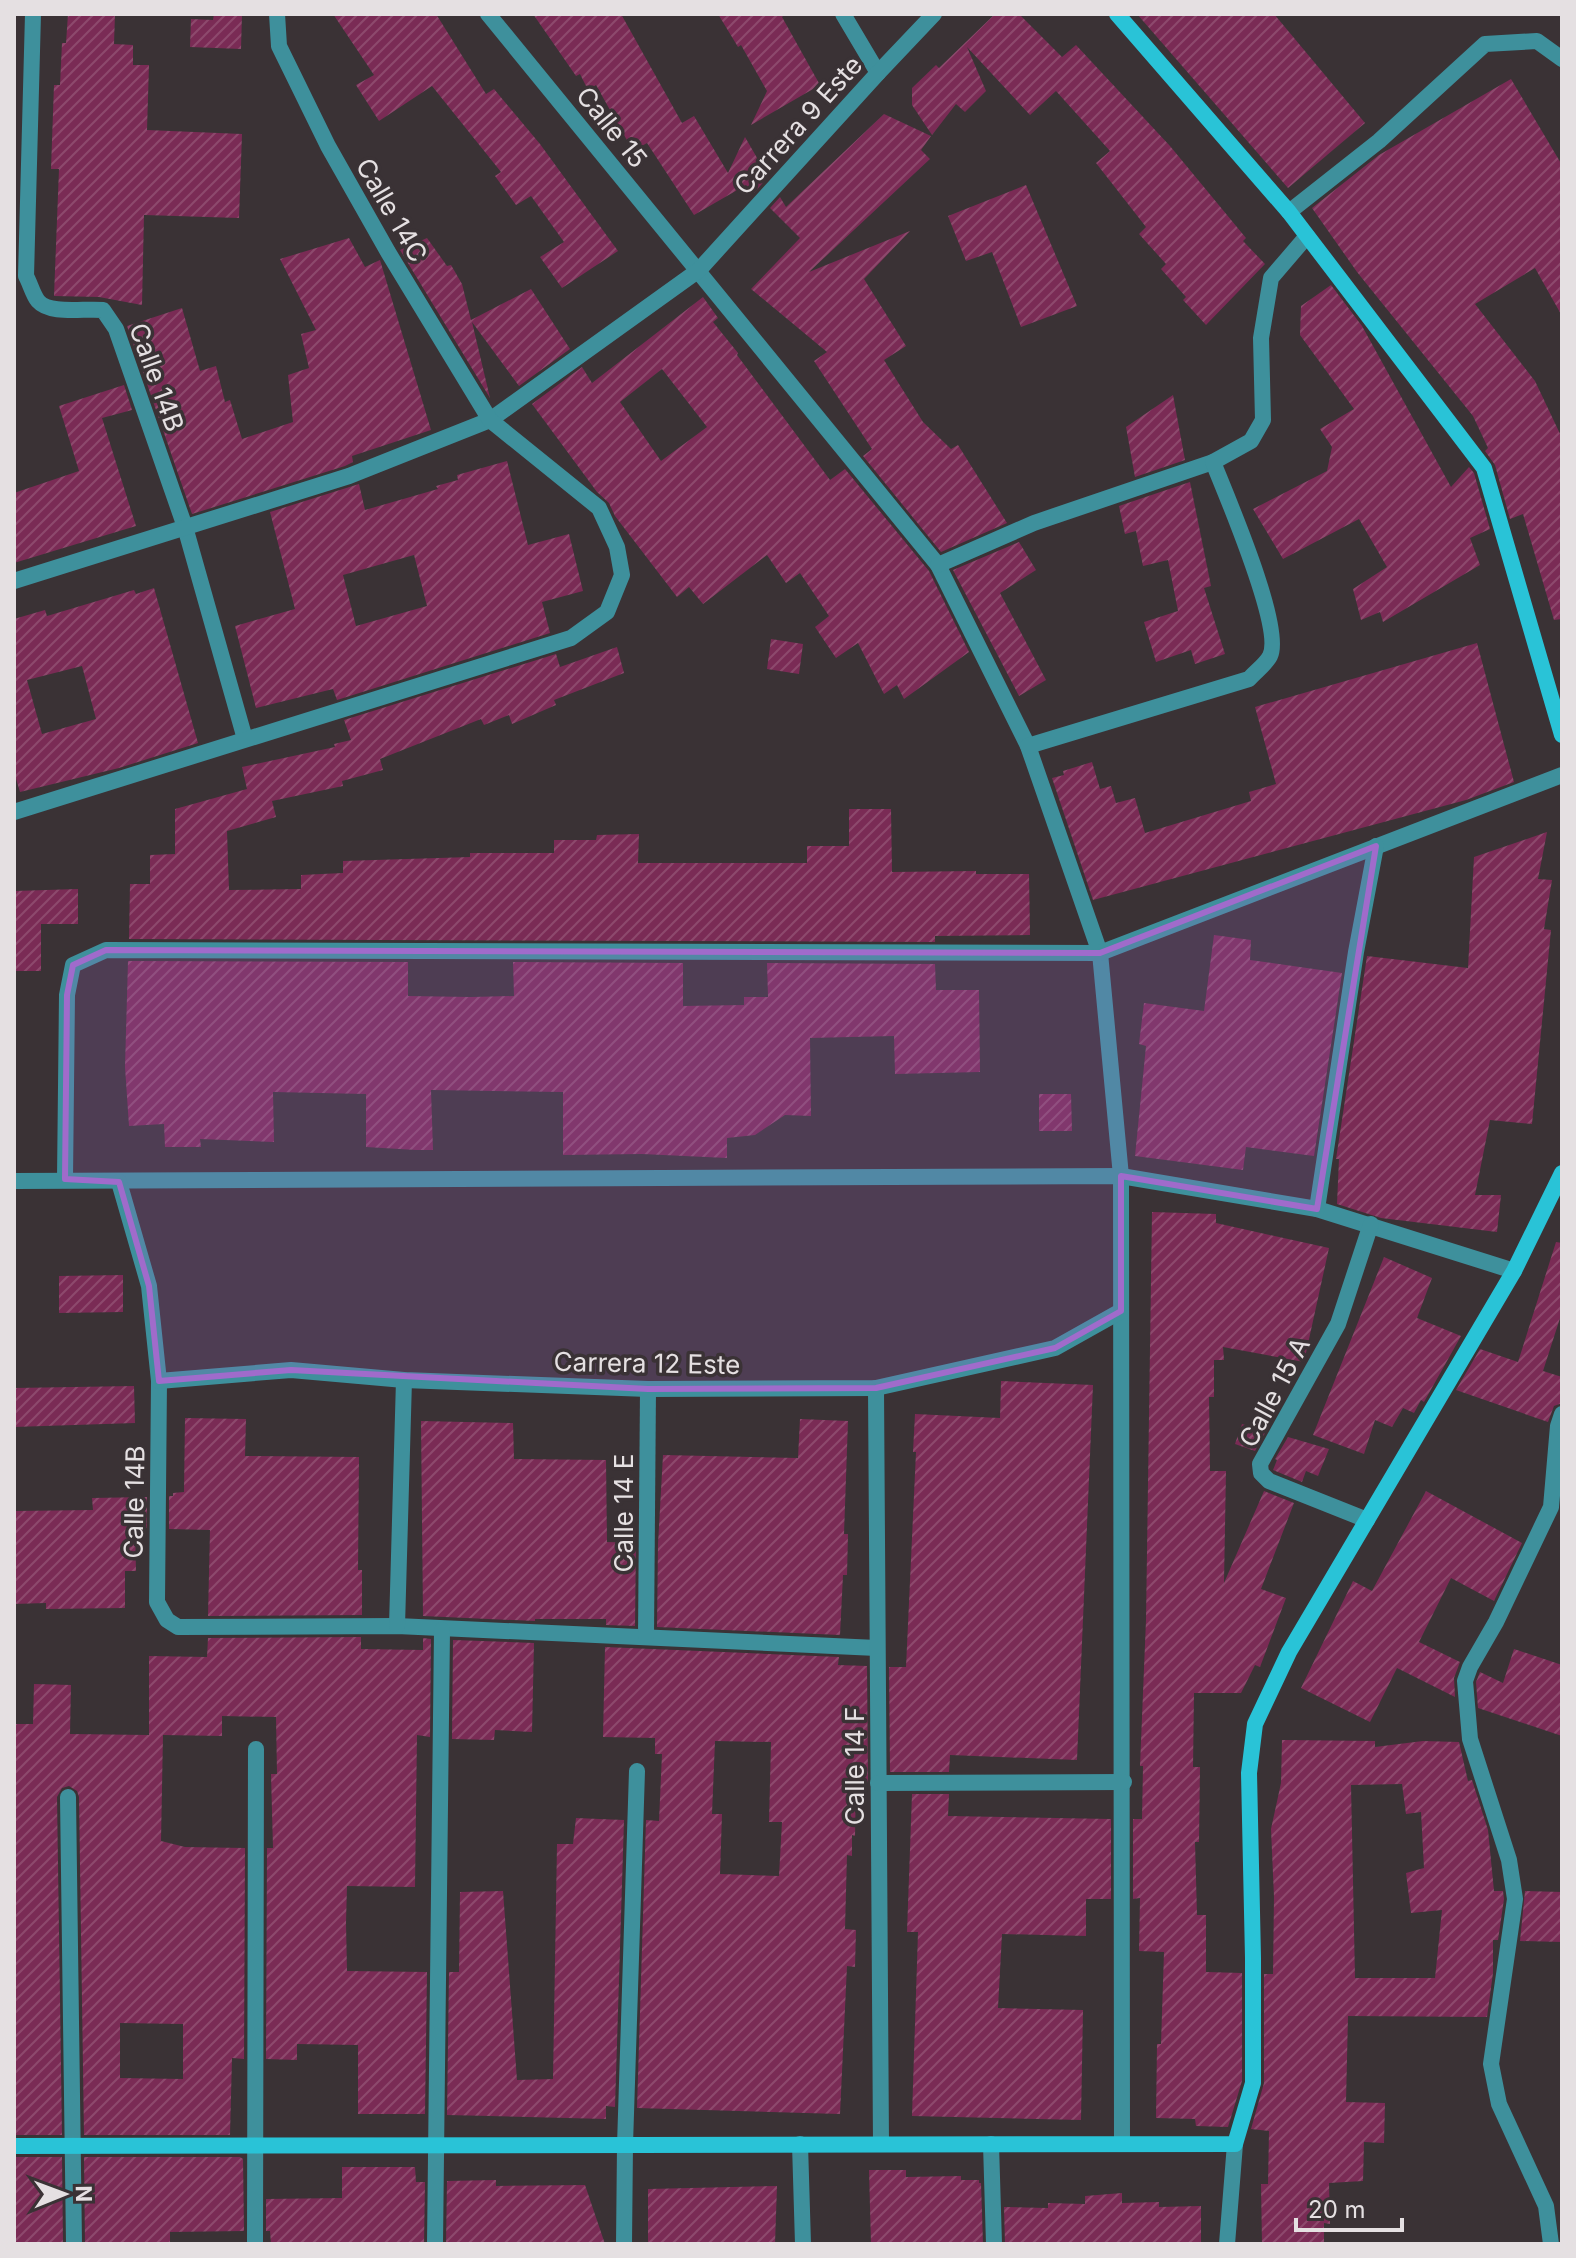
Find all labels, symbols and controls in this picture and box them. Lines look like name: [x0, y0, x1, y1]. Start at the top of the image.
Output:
street label: Carrera 9 Este: [728, 49, 868, 201]
street label: Calle 15: [570, 80, 654, 174]
street label: Calle 14C: [350, 152, 434, 268]
street label: Calle 14B: [123, 319, 191, 435]
street label: Calle 15 A: [1232, 1332, 1316, 1452]
street label: Carrera 12 Este: [553, 1346, 741, 1380]
street label: Calle 14B: [118, 1445, 150, 1559]
street label: Calle 14 E: [608, 1454, 639, 1572]
street label: Calle 14 F: [839, 1707, 870, 1825]
north arrow: [24, 2154, 104, 2234]
scale bar: [1296, 2182, 1402, 2232]
text: N: [71, 2185, 97, 2202]
text: 20 m: [1308, 2195, 1366, 2224]

